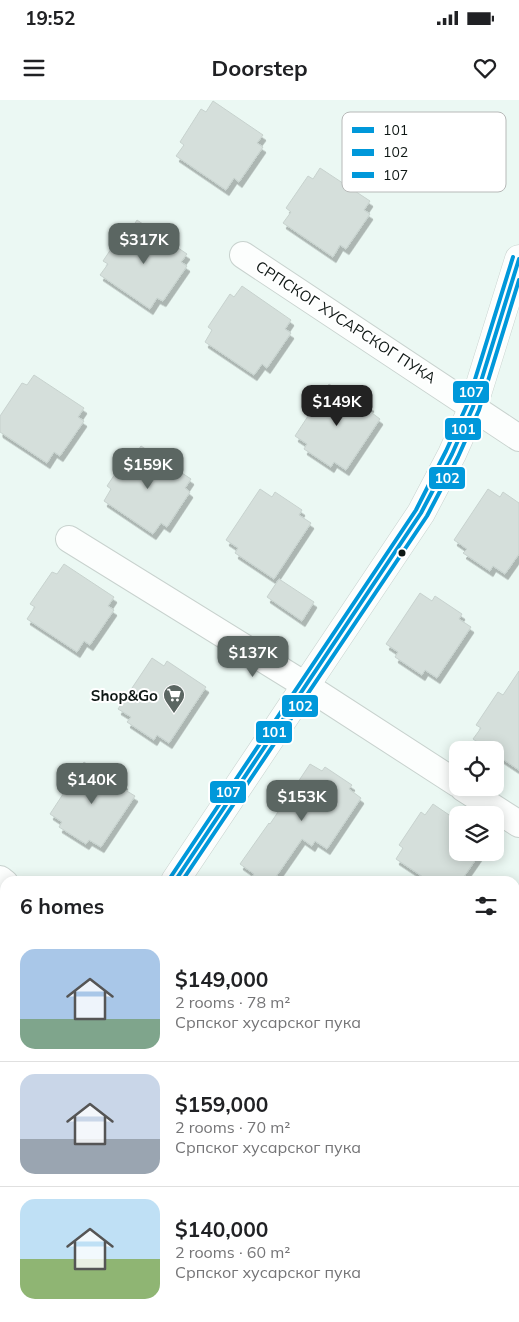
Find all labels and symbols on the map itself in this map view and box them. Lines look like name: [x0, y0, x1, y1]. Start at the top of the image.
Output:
legend: [342, 112, 506, 192]
text: 101: [383, 121, 408, 139]
text: 102: [383, 143, 408, 161]
text: 107: [383, 166, 408, 184]
pin: $317K: [109, 222, 179, 265]
street label: СРПСКОГ ХУСАРСКОГ ПУКА: [252, 257, 440, 387]
line badge: 107: [452, 380, 490, 404]
text: 107: [458, 383, 484, 401]
pin: $149K: [302, 384, 372, 427]
line badge: 101: [444, 417, 482, 441]
text: 101: [450, 420, 476, 438]
pin: $159K: [113, 448, 183, 490]
line badge: 102: [428, 466, 466, 490]
text: 102: [434, 469, 460, 487]
unlabelled marker: [397, 548, 407, 558]
pin: $137K: [218, 636, 288, 678]
supermarket icon: Shop&Go: [162, 683, 186, 714]
place label: Shop&Go: [91, 686, 158, 705]
line badge: 102: [281, 694, 319, 718]
text: 102: [287, 697, 313, 715]
line badge: 101: [255, 720, 293, 744]
text: 101: [261, 723, 287, 741]
pin: $140K: [57, 762, 127, 805]
line badge: 107: [209, 780, 247, 804]
pin: $153K: [267, 780, 337, 822]
text: 107: [215, 783, 241, 801]

